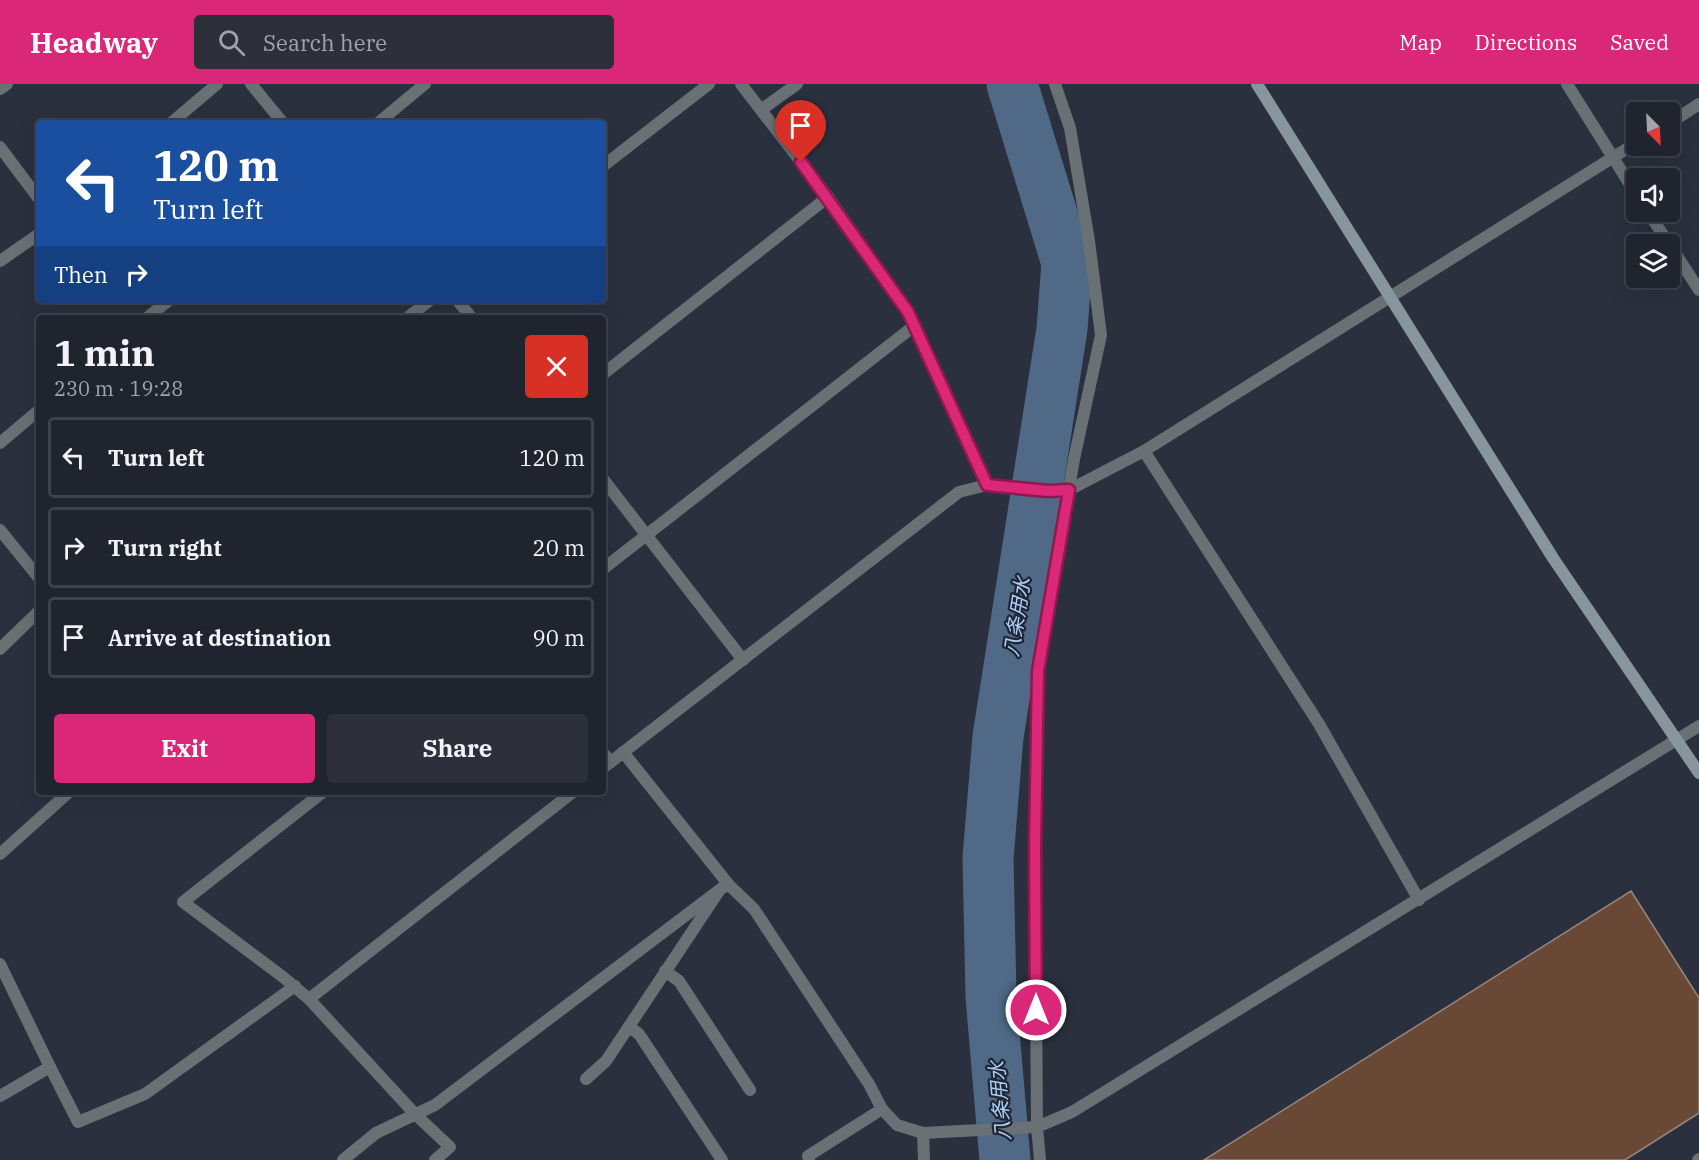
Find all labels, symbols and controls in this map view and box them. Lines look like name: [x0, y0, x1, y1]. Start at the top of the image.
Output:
search box: [194, 15, 614, 69]
text: Headway: [30, 24, 158, 61]
icon: search: [215, 26, 248, 59]
text: Search here: [263, 28, 387, 57]
text: Map: [1399, 28, 1442, 56]
text: Directions: [1475, 28, 1577, 56]
text: Saved: [1610, 28, 1669, 56]
pin: [775, 100, 826, 162]
north arrow: [1626, 102, 1680, 156]
map controls: [1626, 102, 1680, 288]
icon: arrive: [784, 109, 817, 142]
text: 120 m: [153, 138, 279, 193]
icon: left: [54, 144, 132, 222]
button: sound: [1626, 168, 1680, 222]
text: Turn left: [153, 191, 264, 226]
button: layers: [1626, 234, 1680, 288]
icon: right: [120, 258, 153, 291]
text: Then: [54, 260, 108, 289]
text: 1 min: [54, 329, 155, 376]
button: close: [525, 335, 588, 398]
text: 230 m · 19:28: [54, 375, 183, 402]
icon: left: [57, 441, 90, 474]
text: Turn left: [108, 443, 204, 472]
text: 120 m: [519, 443, 585, 472]
icon: right: [57, 531, 90, 564]
text: Turn right: [108, 533, 222, 562]
text: 20 m: [533, 533, 585, 562]
water label: 八条用水: [997, 573, 1036, 659]
icon: arrive: [57, 621, 90, 654]
text: Arrive at destination: [108, 623, 331, 652]
text: 90 m: [533, 623, 585, 652]
button: Exit: [54, 714, 315, 783]
button: Share: [327, 714, 588, 783]
position arrow: [1004, 978, 1068, 1042]
water label: 八条用水: [982, 1058, 1016, 1142]

